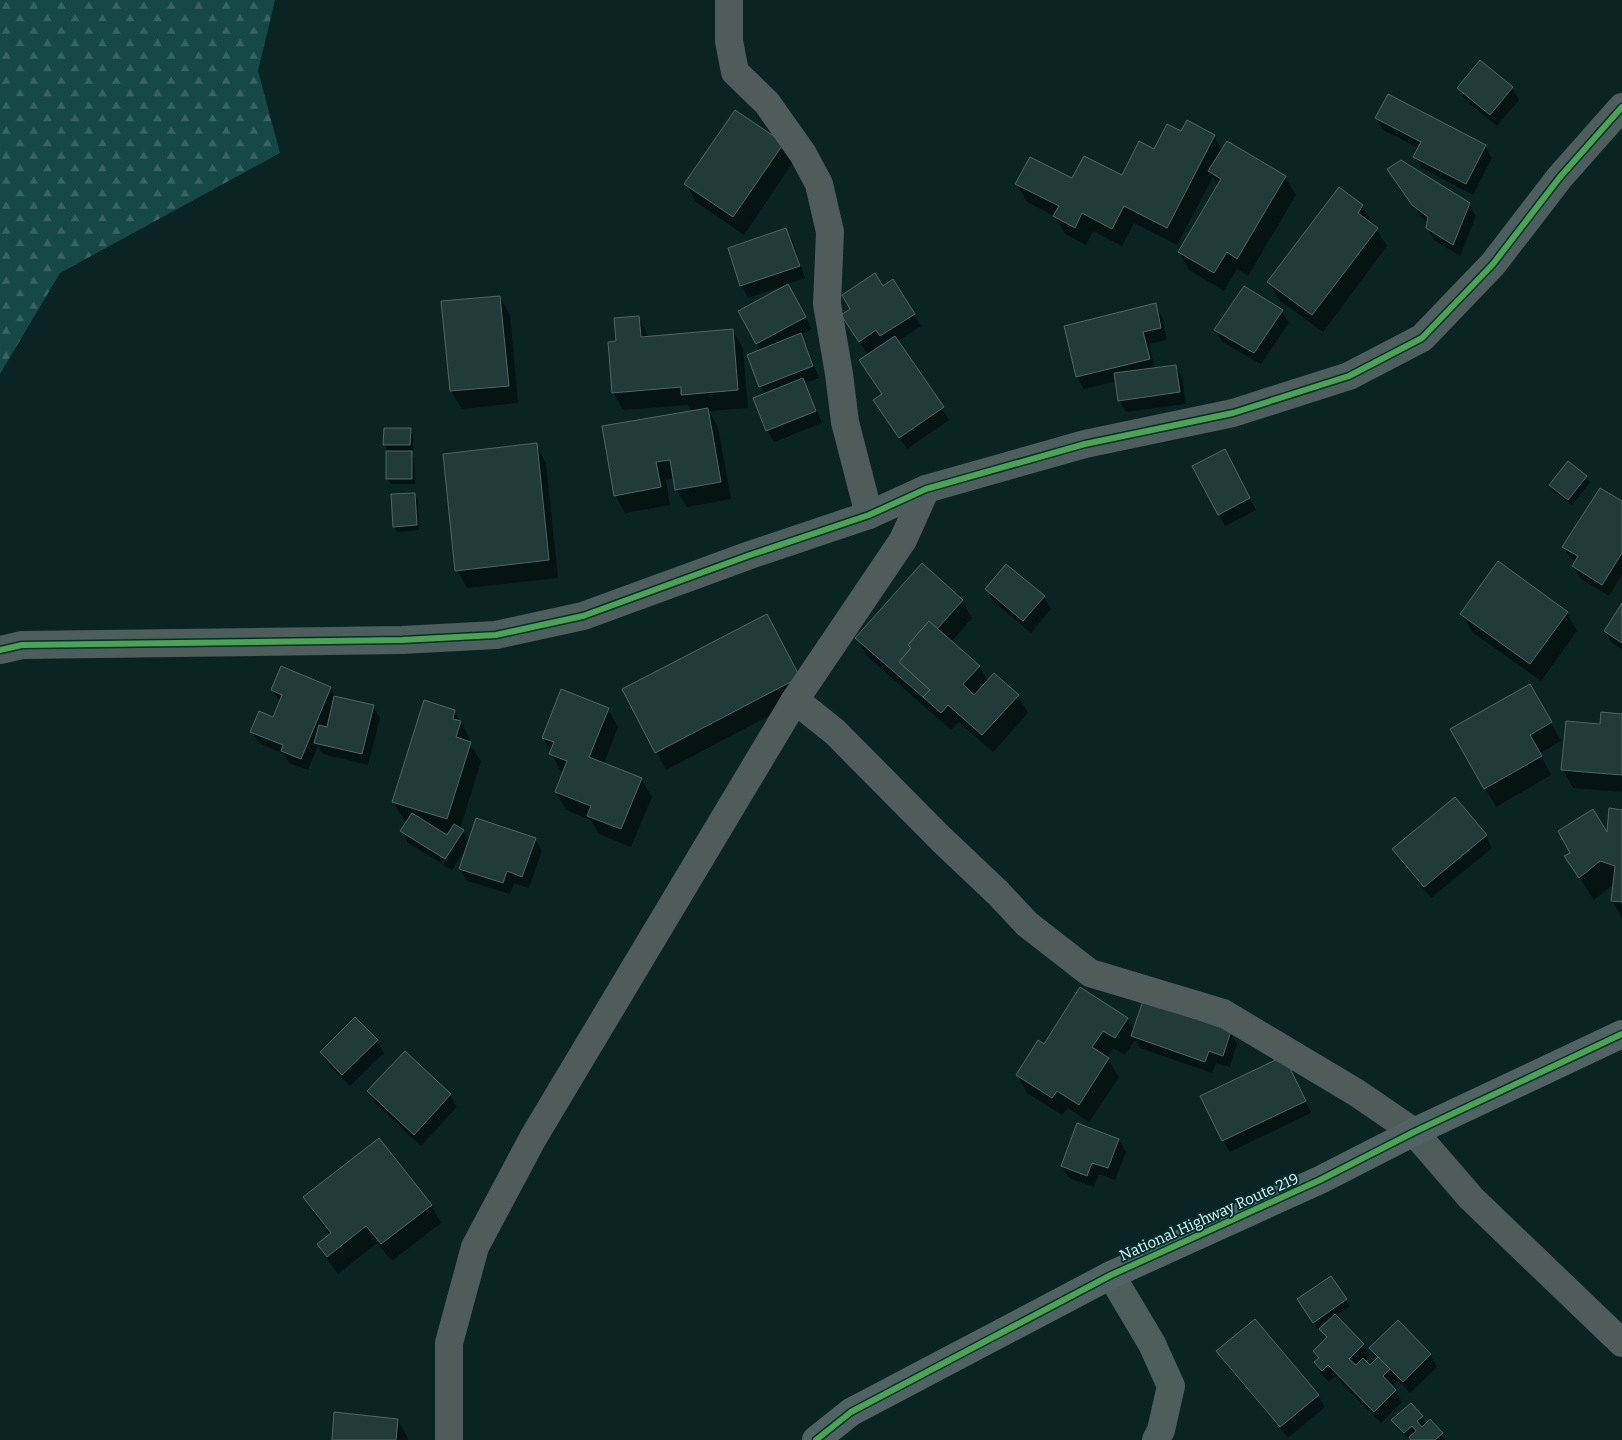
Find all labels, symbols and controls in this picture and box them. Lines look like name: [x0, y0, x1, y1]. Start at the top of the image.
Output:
street label: National Highway Route 219: [1117, 1169, 1301, 1265]

